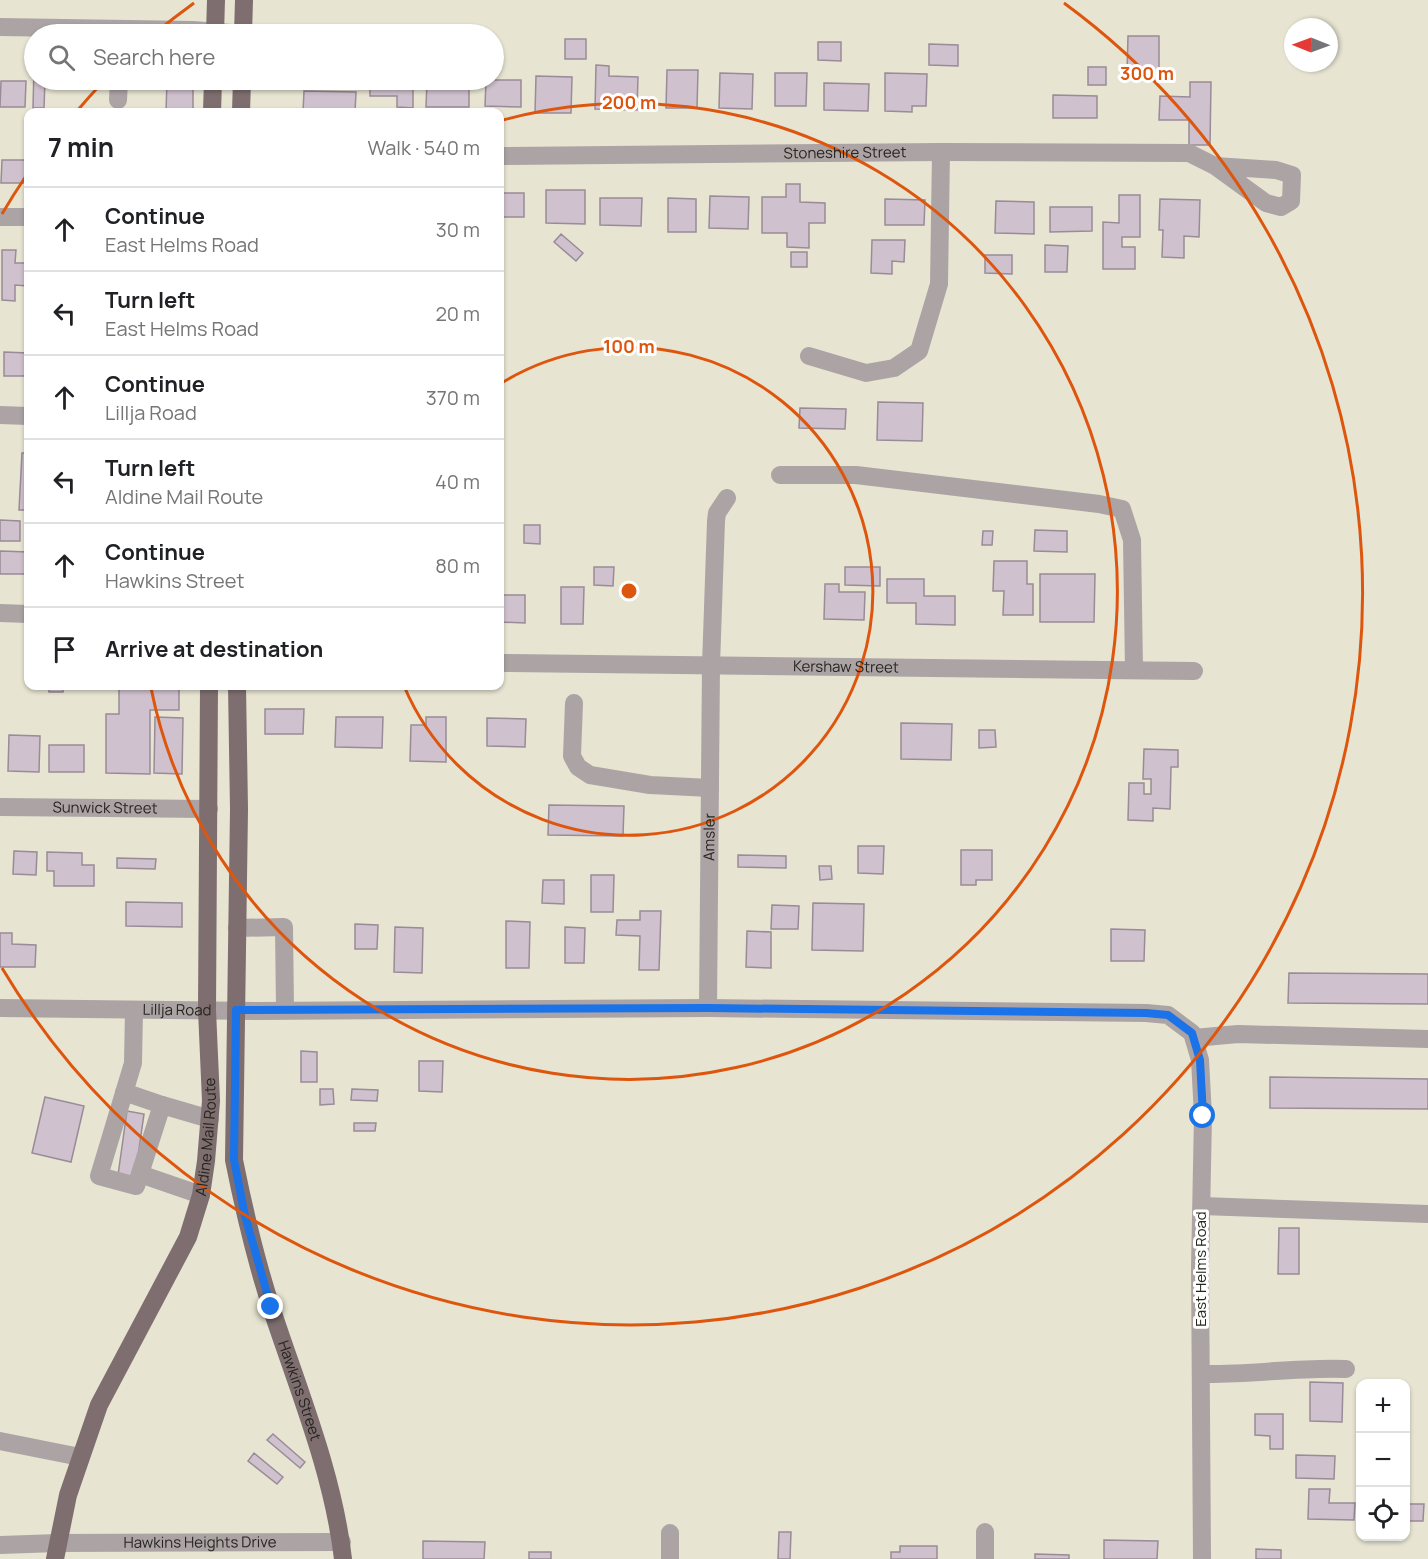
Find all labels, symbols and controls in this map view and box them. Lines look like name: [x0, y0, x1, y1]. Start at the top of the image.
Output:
north arrow: [1284, 18, 1338, 72]
search box: [24, 24, 504, 90]
icon: search: [45, 41, 78, 74]
text: Search here: [93, 42, 215, 72]
text: 300 m: [1120, 61, 1174, 85]
text: 200 m: [602, 90, 656, 114]
text: 7 min: [48, 129, 114, 165]
text: Walk · 540 m: [367, 134, 480, 161]
street label: Stoneshire Street: [783, 141, 907, 163]
text: Continue: [105, 201, 205, 231]
icon: ahead: [48, 213, 81, 246]
text: 30 m: [436, 216, 480, 243]
text: East Helms Road: [105, 231, 259, 258]
text: Turn left: [105, 285, 195, 315]
icon: left: [48, 297, 81, 330]
text: 20 m: [435, 300, 480, 327]
text: East Helms Road: [105, 315, 259, 342]
text: 100 m: [603, 334, 655, 358]
text: Continue: [105, 369, 205, 399]
icon: ahead: [48, 381, 81, 414]
text: 370 m: [426, 384, 480, 411]
text: Lillja Road: [105, 399, 197, 426]
text: Turn left: [105, 453, 195, 483]
icon: left: [48, 465, 81, 498]
text: 40 m: [435, 468, 480, 495]
text: Aldine Mail Route: [105, 483, 263, 510]
text: Continue: [105, 537, 205, 567]
icon: ahead: [48, 549, 81, 582]
text: 80 m: [435, 552, 480, 579]
text: Hawkins Street: [105, 567, 244, 594]
centre of rings: [619, 581, 639, 601]
icon: arrive: [48, 633, 81, 666]
text: Arrive at destination: [105, 634, 323, 664]
street label: Kershaw Street: [793, 655, 899, 678]
street label: Sunwick Street: [52, 797, 158, 819]
street label: Amsler: [698, 812, 720, 861]
street label: Lillja Road: [142, 999, 212, 1020]
street label: Aldine Mail Route: [190, 1077, 221, 1197]
route start: [1189, 1102, 1215, 1128]
street label: East Helms Road: [1190, 1211, 1211, 1327]
route end: [257, 1293, 283, 1319]
street label: Hawkins Street: [273, 1337, 327, 1443]
map controls: [1356, 1379, 1410, 1541]
button: +: [1356, 1379, 1410, 1433]
button: −: [1356, 1433, 1410, 1487]
button: locate: [1356, 1487, 1410, 1541]
street label: Hawkins Heights Drive: [123, 1531, 277, 1553]

